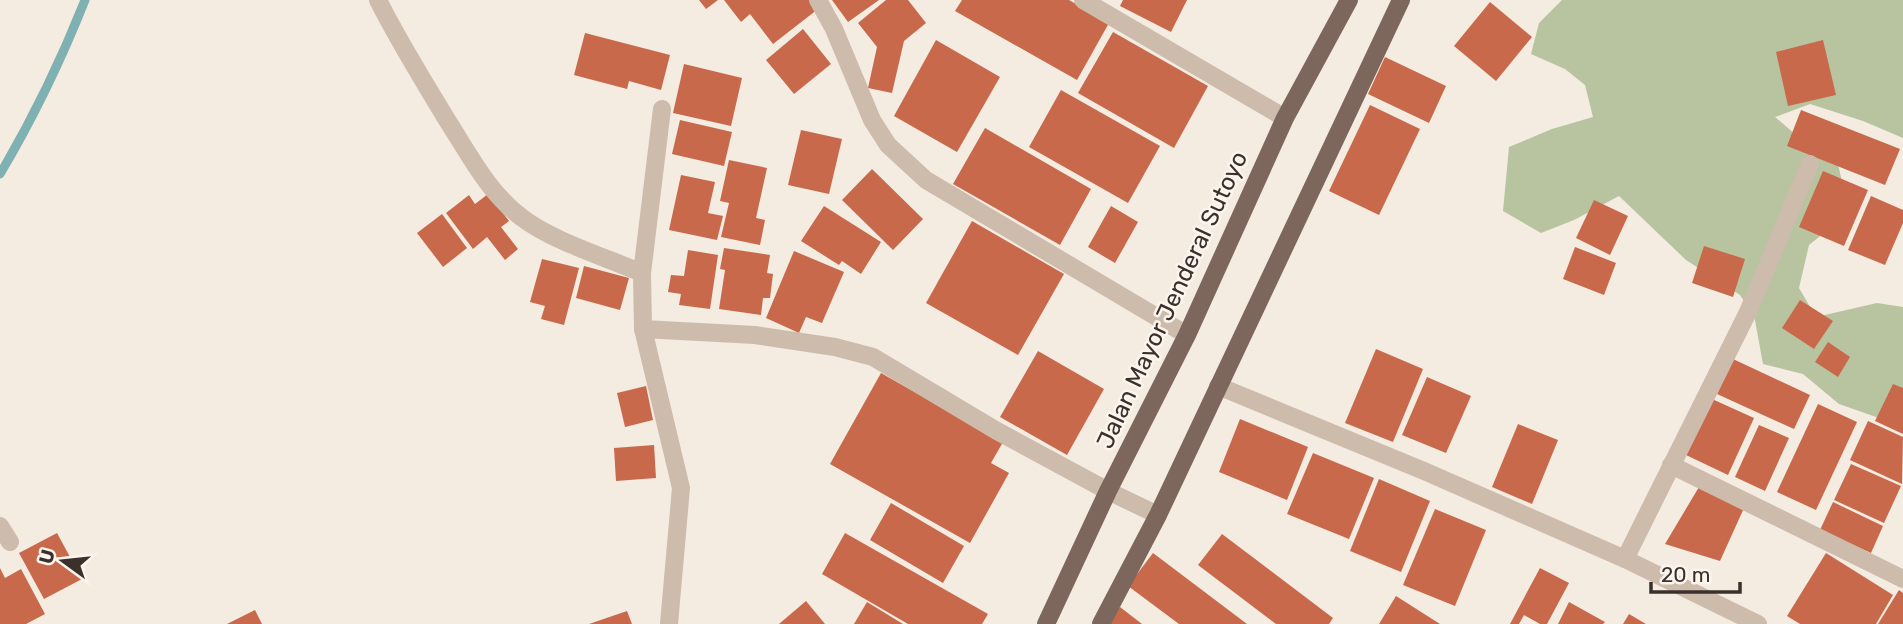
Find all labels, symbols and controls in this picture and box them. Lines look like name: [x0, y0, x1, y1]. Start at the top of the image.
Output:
street label: Jalan Mayor Jenderal Sutoyo: [1091, 147, 1253, 453]
north arrow: [28, 526, 98, 596]
text: U: [34, 547, 60, 566]
scale bar: [1651, 550, 1740, 594]
text: 20 m: [1661, 562, 1710, 587]

